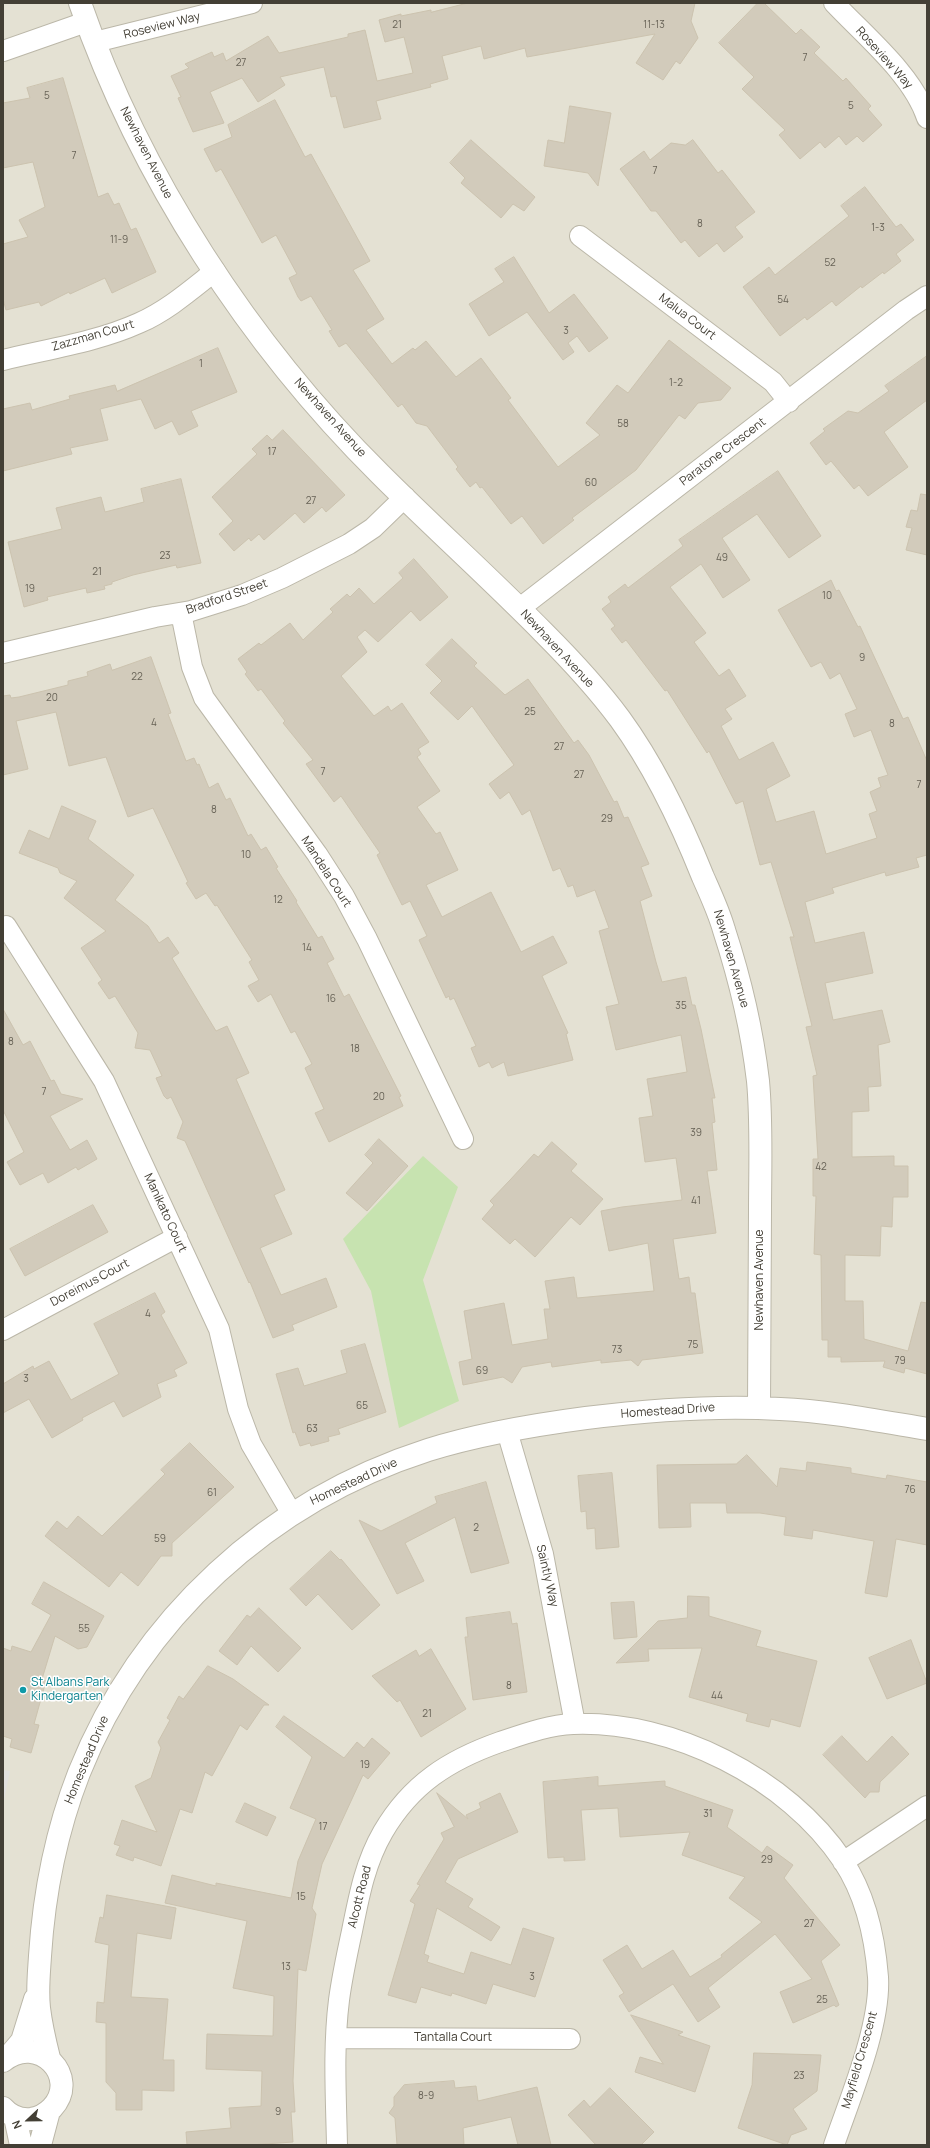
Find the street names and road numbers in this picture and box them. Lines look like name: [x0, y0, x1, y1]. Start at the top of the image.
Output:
street label: Roseview Way: [122, 10, 202, 42]
street label: Roseview Way: [852, 24, 916, 92]
street label: Newhaven Avenue: [117, 105, 175, 201]
street label: Malua Court: [656, 291, 718, 343]
street label: Zazzman Court: [50, 317, 136, 355]
street label: Newhaven Avenue: [291, 376, 369, 460]
street label: Paratone Crescent: [677, 415, 769, 489]
street label: Bradford Street: [184, 576, 270, 618]
street label: Newhaven Avenue: [517, 607, 597, 691]
street label: Mandela Court: [298, 834, 354, 910]
street label: Newhaven Avenue: [710, 908, 752, 1010]
street label: Manikato Court: [140, 1171, 190, 1255]
street label: Newhaven Avenue: [753, 1229, 767, 1331]
street label: Doreimus Court: [48, 1256, 132, 1310]
street label: Homestead Drive: [620, 1401, 716, 1421]
street label: Homestead Drive: [308, 1456, 400, 1508]
street label: Saintly Way: [533, 1543, 561, 1609]
street label: Homestead Drive: [62, 1714, 112, 1806]
street label: Alcott Road: [345, 1864, 375, 1930]
street label: Mayfield Crescent: [839, 2010, 881, 2110]
street label: Tantalla Court: [414, 2031, 492, 2045]

